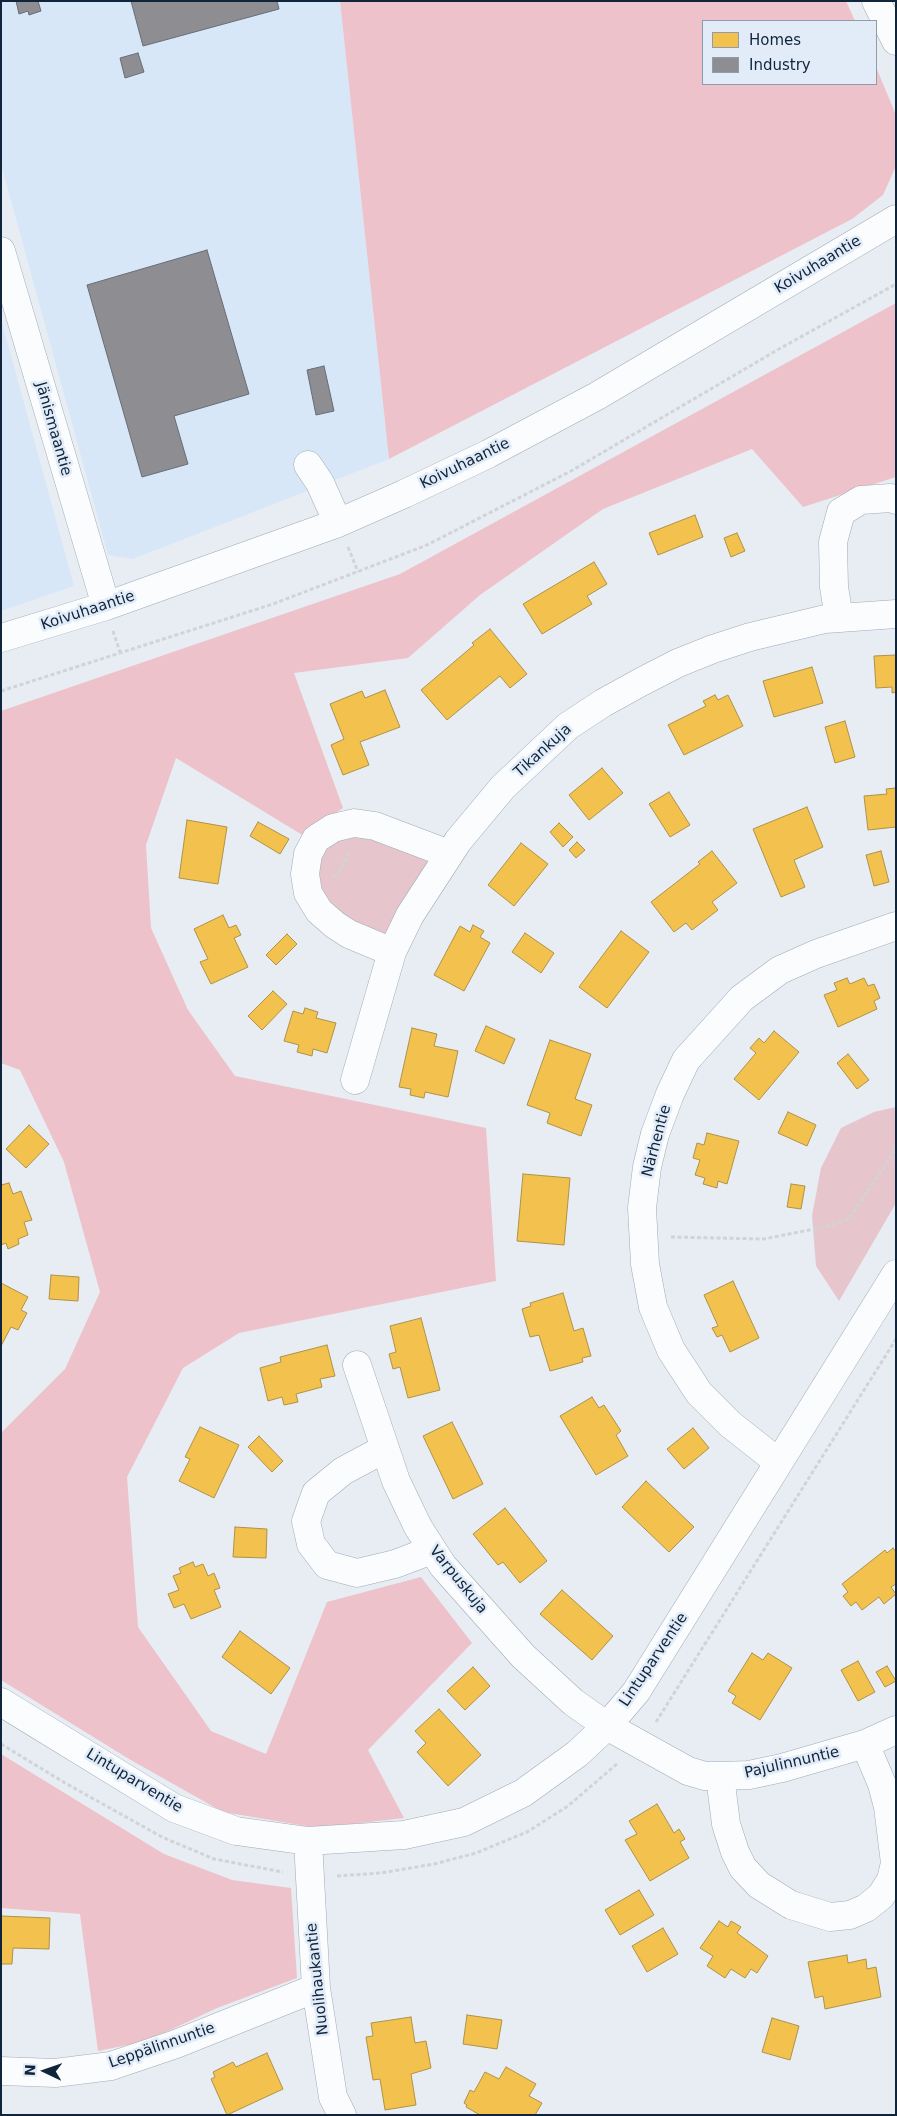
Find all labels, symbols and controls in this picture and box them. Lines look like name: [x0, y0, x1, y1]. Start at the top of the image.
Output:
legend: [702, 20, 877, 85]
text: Homes: [749, 31, 801, 49]
text: Industry: [749, 56, 811, 74]
street label: Koivuhaantie: [772, 232, 864, 298]
street label: Jänismaantie: [31, 380, 75, 478]
street label: Koivuhaantie: [417, 435, 513, 493]
street label: Koivuhaantie: [39, 587, 137, 635]
street label: Tikankuja: [511, 721, 575, 781]
street label: Närhentie: [639, 1103, 675, 1179]
street label: Varpuskuja: [425, 1542, 491, 1618]
street label: Lintuparventie: [616, 1610, 692, 1710]
street label: Pajulinnuntie: [743, 1743, 841, 1783]
street label: Lintuparventie: [83, 1745, 185, 1817]
street label: Nuolihaukantie: [303, 1922, 333, 2036]
street label: Leppälinnuntie: [107, 2019, 217, 2073]
north arrow: [20, 2046, 70, 2096]
text: N: [22, 2064, 38, 2076]

